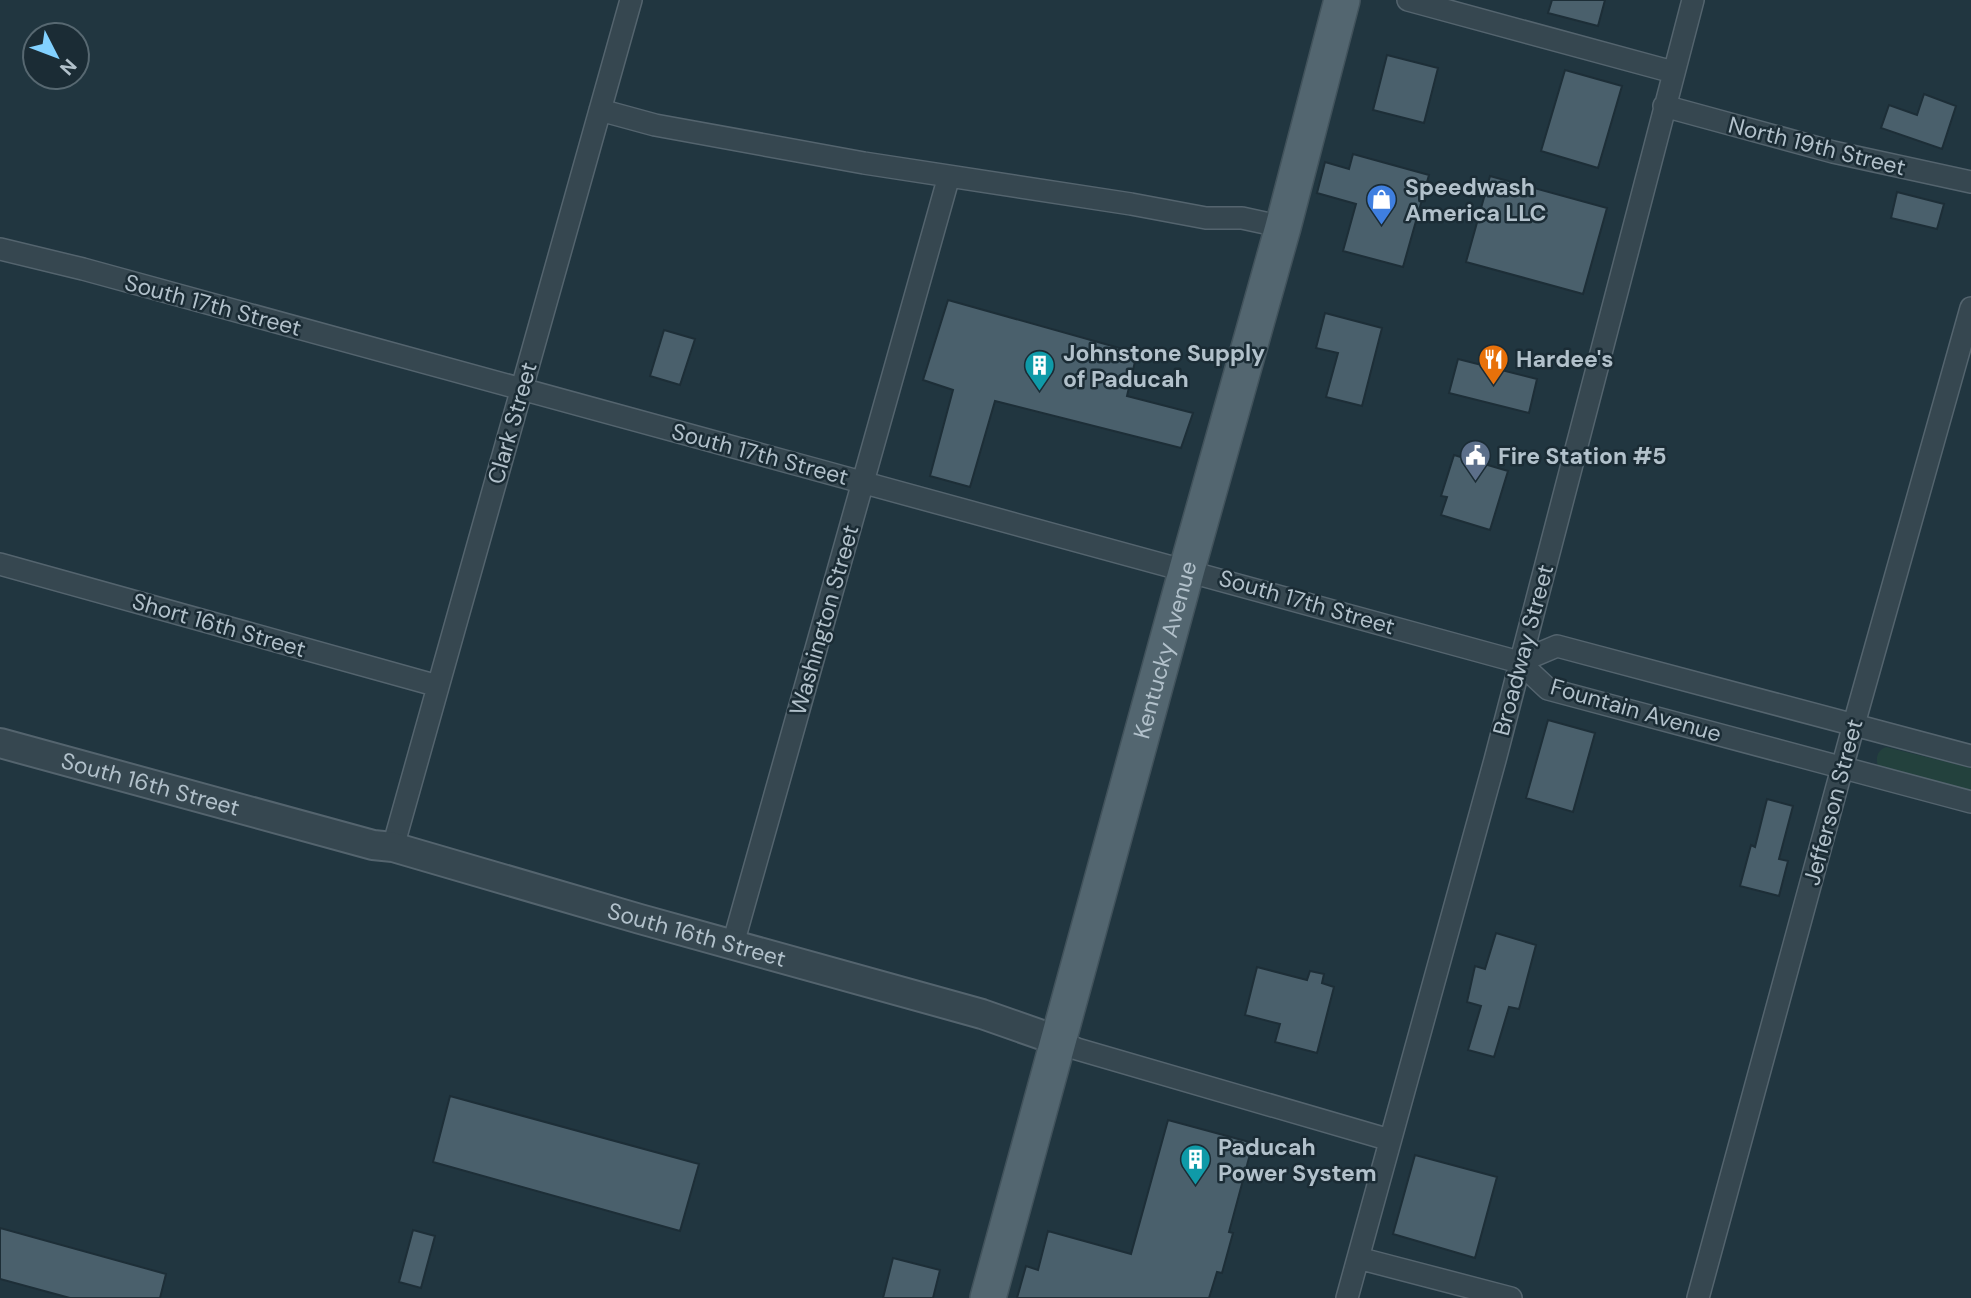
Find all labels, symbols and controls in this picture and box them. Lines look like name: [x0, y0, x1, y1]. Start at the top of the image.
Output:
north arrow: [21, 21, 91, 91]
text: N: [54, 54, 82, 81]
street label: North 19th Street: [1725, 109, 1909, 183]
place label: Speedwash America LLC: [1405, 172, 1547, 228]
shop icon: Speedwash America LLC: [1365, 183, 1399, 227]
street label: South 17th Street: [121, 267, 305, 343]
place label: Johnstone Supply of Paducah: [1063, 338, 1265, 394]
restaurant icon: Hardee's: [1476, 342, 1510, 386]
place label: Hardee's: [1516, 344, 1613, 374]
building icon: Johnstone Supply of Paducah: [1023, 349, 1057, 393]
street label: Clark Street: [480, 359, 544, 487]
street label: South 17th Street: [668, 416, 852, 492]
public building icon: Fire Station #5: [1458, 439, 1492, 483]
place label: Fire Station #5: [1498, 441, 1667, 471]
street label: Washington Street: [782, 521, 866, 719]
street label: Kentucky Avenue: [1126, 557, 1204, 742]
street label: Broadway Street: [1486, 561, 1560, 739]
street label: South 17th Street: [1216, 563, 1398, 641]
street label: Short 16th Street: [129, 586, 309, 664]
street label: Fountain Avenue: [1547, 671, 1725, 749]
street label: Jefferson Street: [1796, 716, 1870, 888]
street label: South 16th Street: [58, 745, 243, 823]
street label: South 16th Street: [604, 895, 789, 974]
place label: Paducah Power System: [1218, 1132, 1377, 1188]
building icon: Paducah Power System: [1178, 1143, 1212, 1187]

